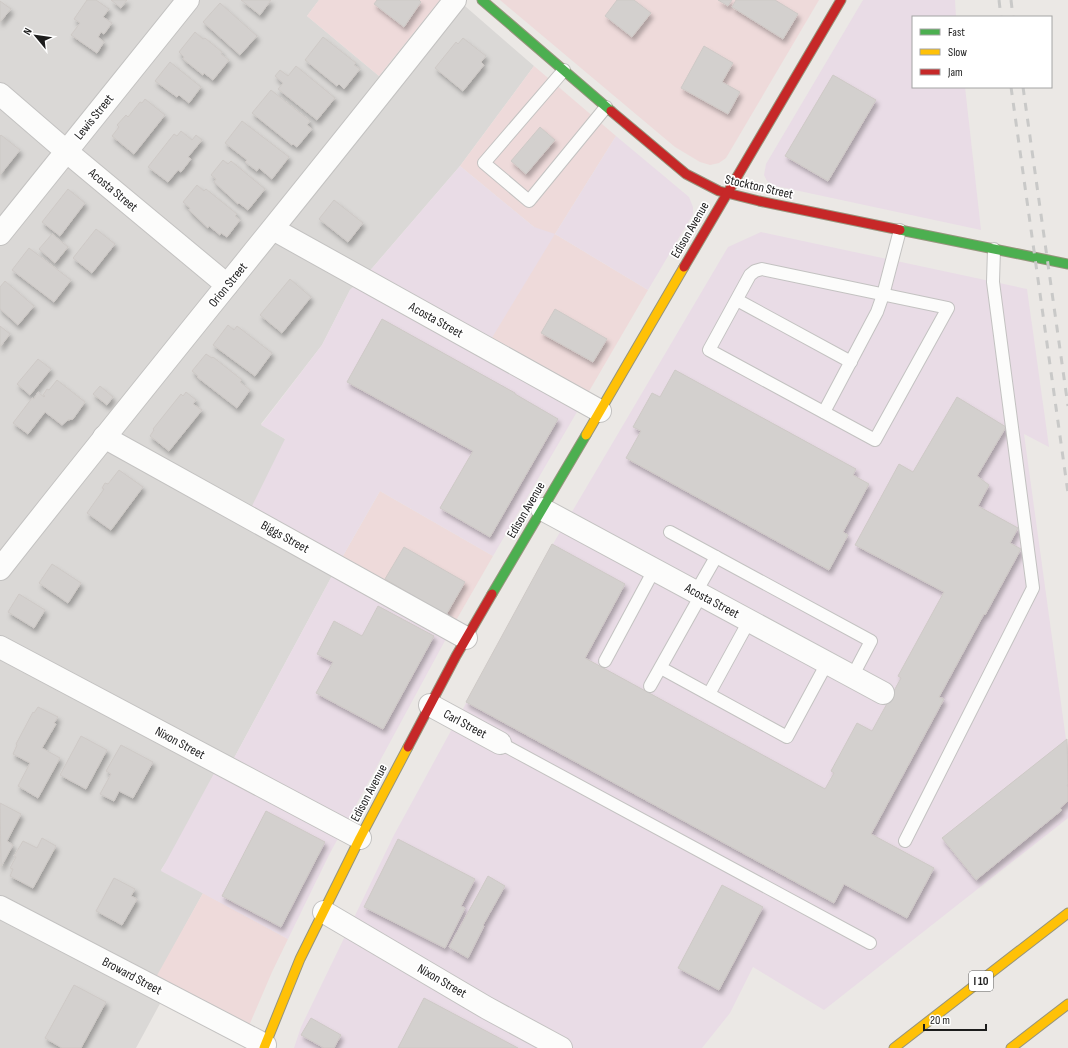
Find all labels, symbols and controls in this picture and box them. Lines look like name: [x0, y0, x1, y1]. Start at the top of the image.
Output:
north arrow: [16, 16, 56, 56]
legend: [912, 16, 1052, 88]
text: Fast: [948, 25, 965, 40]
text: N: [21, 26, 35, 37]
text: Slow: [948, 45, 967, 60]
text: Jam: [947, 65, 963, 80]
street label: Lewis Street: [71, 91, 117, 143]
street label: Acosta Street: [84, 164, 141, 215]
street label: Stockton Street: [723, 171, 795, 203]
street label: Edison Avenue: [667, 199, 713, 261]
street label: Orion Street: [205, 259, 251, 311]
street label: Acosta Street: [405, 298, 466, 341]
street label: Edison Avenue: [503, 479, 549, 541]
street label: Biggs Street: [258, 517, 312, 557]
street label: Acosta Street: [681, 580, 742, 622]
street label: Carl Street: [441, 706, 489, 742]
street label: Nixon Street: [152, 723, 208, 763]
street label: Edison Avenue: [347, 762, 391, 824]
street label: Broward Street: [99, 954, 165, 998]
street label: Nixon Street: [415, 961, 469, 1001]
road number: I 10: [969, 971, 993, 991]
scale bar: [924, 1006, 986, 1032]
text: 20 m: [930, 1013, 950, 1028]

